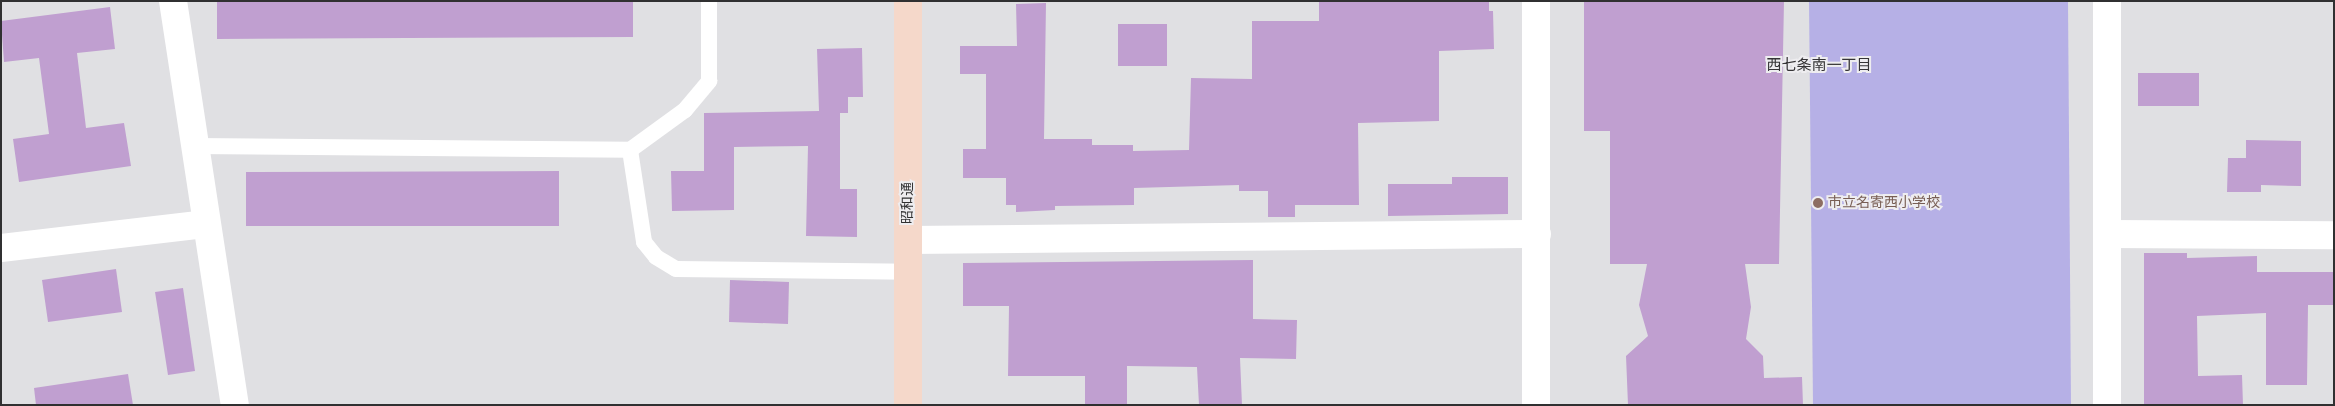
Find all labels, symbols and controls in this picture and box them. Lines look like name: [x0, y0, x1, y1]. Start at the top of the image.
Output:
district label: 西七条南一丁目: [1767, 57, 1871, 75]
street label: 昭和通: [900, 182, 916, 224]
place label: 市立名寄西小学校: [1828, 195, 1940, 211]
marker: 市立名寄西小学校: [1812, 197, 1824, 209]

